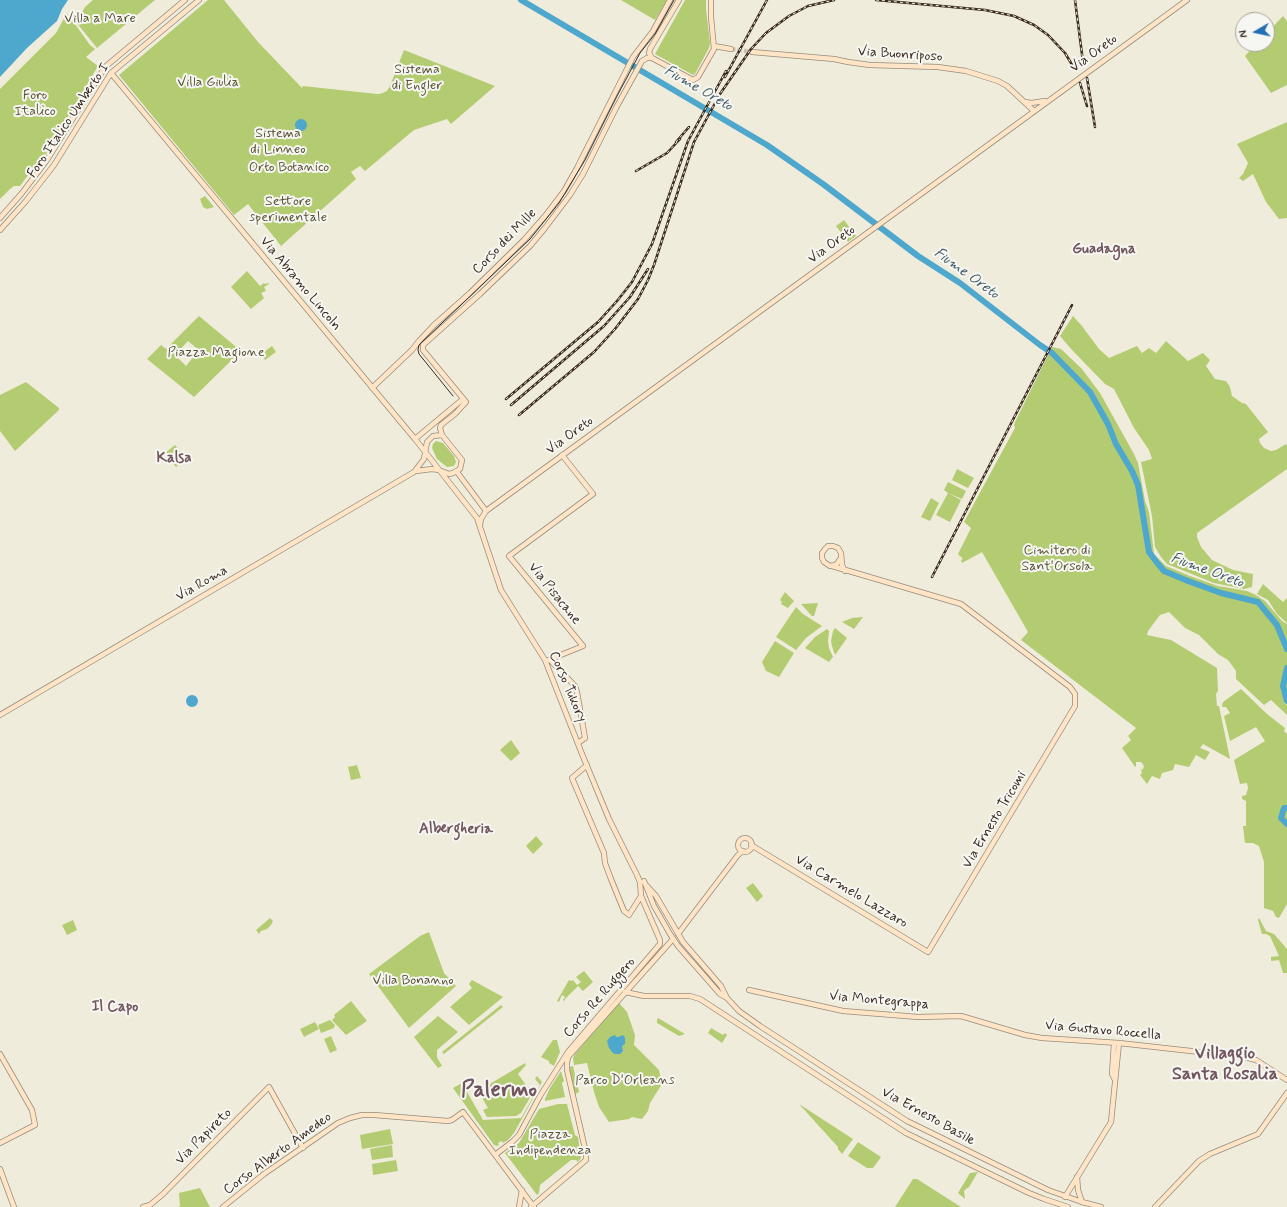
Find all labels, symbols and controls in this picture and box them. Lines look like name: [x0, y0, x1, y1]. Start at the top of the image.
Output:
park label: Villa a Mare: [64, 11, 136, 27]
north arrow: [1235, 12, 1275, 52]
text: N: [1237, 29, 1252, 38]
street label: Via Oreto: [1067, 31, 1121, 77]
street label: Via Buonriposo: [857, 44, 943, 66]
street label: Foro Italico Umberto I: [24, 60, 114, 182]
park label: Sistema di Engler: [392, 62, 442, 94]
water label: Fiume Oreto: [661, 62, 735, 116]
park label: Villa Giulia: [177, 75, 239, 91]
park label: Foro Italico: [14, 88, 56, 120]
park label: Sistema di Linneo: [250, 126, 306, 158]
park label: Orto Botanico: [249, 160, 329, 176]
park label: Settore sperimentale: [249, 194, 327, 226]
street label: Corso dei Mille: [469, 206, 541, 278]
street label: Via Oreto: [805, 222, 859, 268]
street label: Via Abramo Lincoln: [256, 234, 344, 334]
district label: Guadagna: [1072, 241, 1136, 259]
water label: Fiume Oreto: [930, 244, 1002, 304]
park label: Piazza Magione: [167, 345, 265, 361]
street label: Via Oreto: [543, 413, 597, 459]
district label: Kalsa: [156, 450, 192, 468]
park label: Cimitero di Sant'Orsola: [1022, 543, 1092, 576]
water label: Fiume Oreto: [1168, 550, 1246, 592]
street label: Via Pisacane: [524, 560, 584, 628]
street label: Via Roma: [173, 562, 231, 606]
street label: Corso Tukory: [545, 649, 589, 725]
street label: Via Ernesto Tricomi: [959, 768, 1031, 872]
district label: Albergheria: [419, 821, 493, 839]
street label: Via Carmelo Lazzaro: [792, 852, 910, 932]
street label: Corso Re Ruggero: [560, 954, 640, 1042]
park label: Villa Bonanno: [372, 973, 454, 989]
street label: Via Montegrappa: [828, 988, 930, 1014]
district label: Il Capo: [92, 999, 138, 1017]
street label: Via Gustavo Roccella: [1044, 1018, 1162, 1044]
district label: Villaggio Santa Rosalia: [1172, 1043, 1278, 1086]
park label: Parco D'Orleans: [575, 1073, 675, 1089]
district label: Palermo: [461, 1078, 537, 1104]
street label: Via Ernesto Basile: [878, 1084, 978, 1150]
street label: Via Papireto: [172, 1105, 236, 1169]
street label: Corso Alberto Amedeo: [221, 1109, 335, 1199]
park label: Piazza Indipendenza: [509, 1127, 591, 1160]

